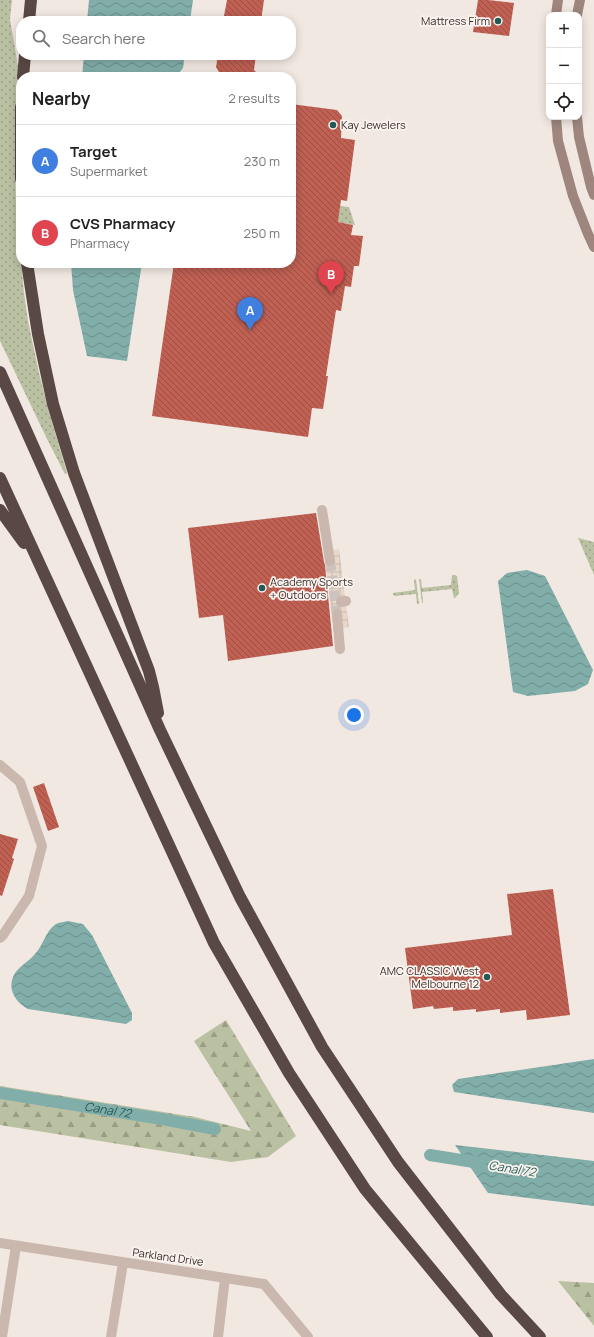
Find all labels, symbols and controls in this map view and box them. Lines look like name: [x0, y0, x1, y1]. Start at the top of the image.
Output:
map controls: [546, 12, 582, 120]
button: +: [546, 12, 582, 48]
place label: Mattress Firm: [421, 13, 490, 28]
search box: [16, 16, 296, 60]
marker: Mattress Firm: [493, 16, 503, 26]
icon: search: [30, 27, 52, 49]
text: Search here: [62, 28, 145, 49]
button: −: [546, 48, 582, 84]
button: locate: [546, 84, 582, 120]
text: Nearby: [32, 87, 90, 110]
text: 2 results: [228, 89, 280, 107]
place label: Kay Jewelers: [341, 117, 406, 132]
marker: Kay Jewelers: [328, 120, 338, 130]
text: Target: [70, 141, 117, 162]
text: A: [41, 152, 49, 170]
text: 230 m: [244, 152, 280, 170]
text: Supermarket: [70, 162, 148, 180]
text: CVS Pharmacy: [70, 213, 175, 234]
text: B: [41, 224, 49, 242]
text: 250 m: [244, 224, 280, 242]
text: Pharmacy: [70, 234, 130, 252]
pin: B: [318, 261, 344, 294]
pin: A: [237, 297, 263, 330]
place label: Academy Sports + Outdoors: [270, 574, 353, 602]
marker: Academy Sports + Outdoors: [257, 583, 267, 593]
your location: [344, 705, 364, 725]
place label: AMC CLASSIC West Melbourne 12: [380, 963, 479, 991]
marker: AMC CLASSIC West Melbourne 12: [482, 972, 492, 982]
water label: Canal 72: [83, 1098, 133, 1122]
water label: Canal 72: [487, 1156, 538, 1181]
street label: Parkland Drive: [132, 1244, 205, 1269]

